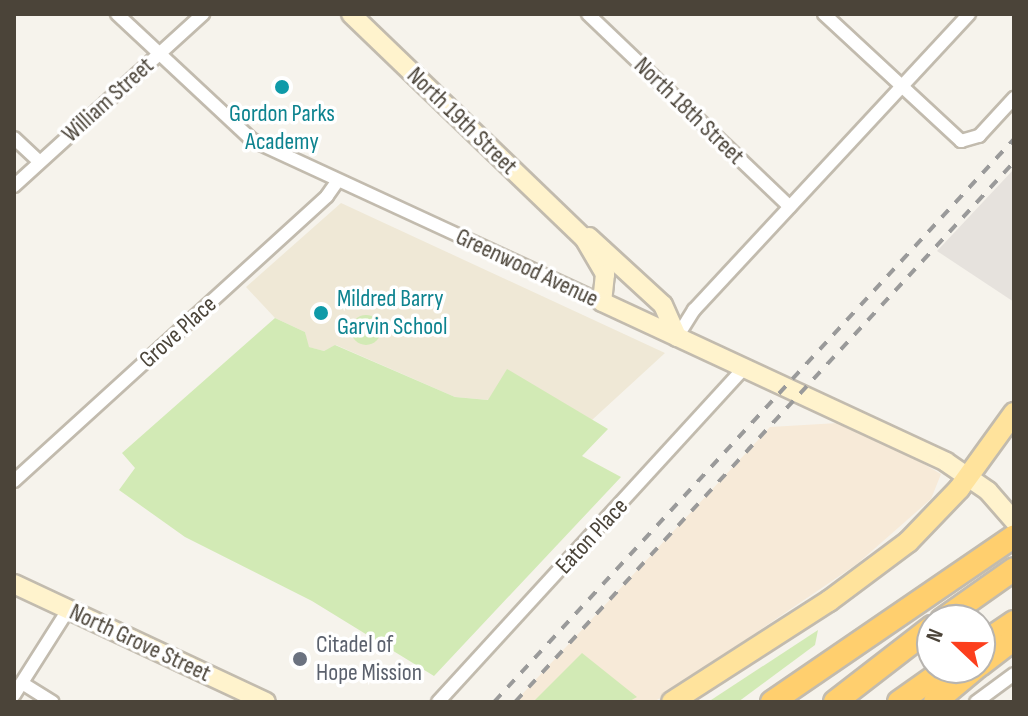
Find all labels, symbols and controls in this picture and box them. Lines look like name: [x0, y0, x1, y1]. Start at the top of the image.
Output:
street label: William Street: [56, 51, 160, 149]
street label: North 18th Street: [628, 51, 750, 171]
street label: North 19th Street: [401, 61, 523, 181]
marker: Gordon Parks Academy: [273, 78, 291, 96]
place label: Gordon Parks Academy: [229, 100, 335, 156]
street label: Greenwood Avenue: [451, 222, 603, 314]
place label: Mildred Barry Garvin School: [337, 285, 448, 341]
street label: Grove Place: [133, 290, 223, 374]
marker: Mildred Barry Garvin School: [312, 304, 330, 322]
street label: Eaton Place: [550, 492, 634, 580]
street label: North Grove Street: [65, 598, 215, 688]
north arrow: [916, 604, 996, 684]
text: N: [920, 625, 950, 646]
place label: Citadel of Hope Mission: [316, 631, 422, 687]
marker: Citadel of Hope Mission: [291, 650, 309, 668]

